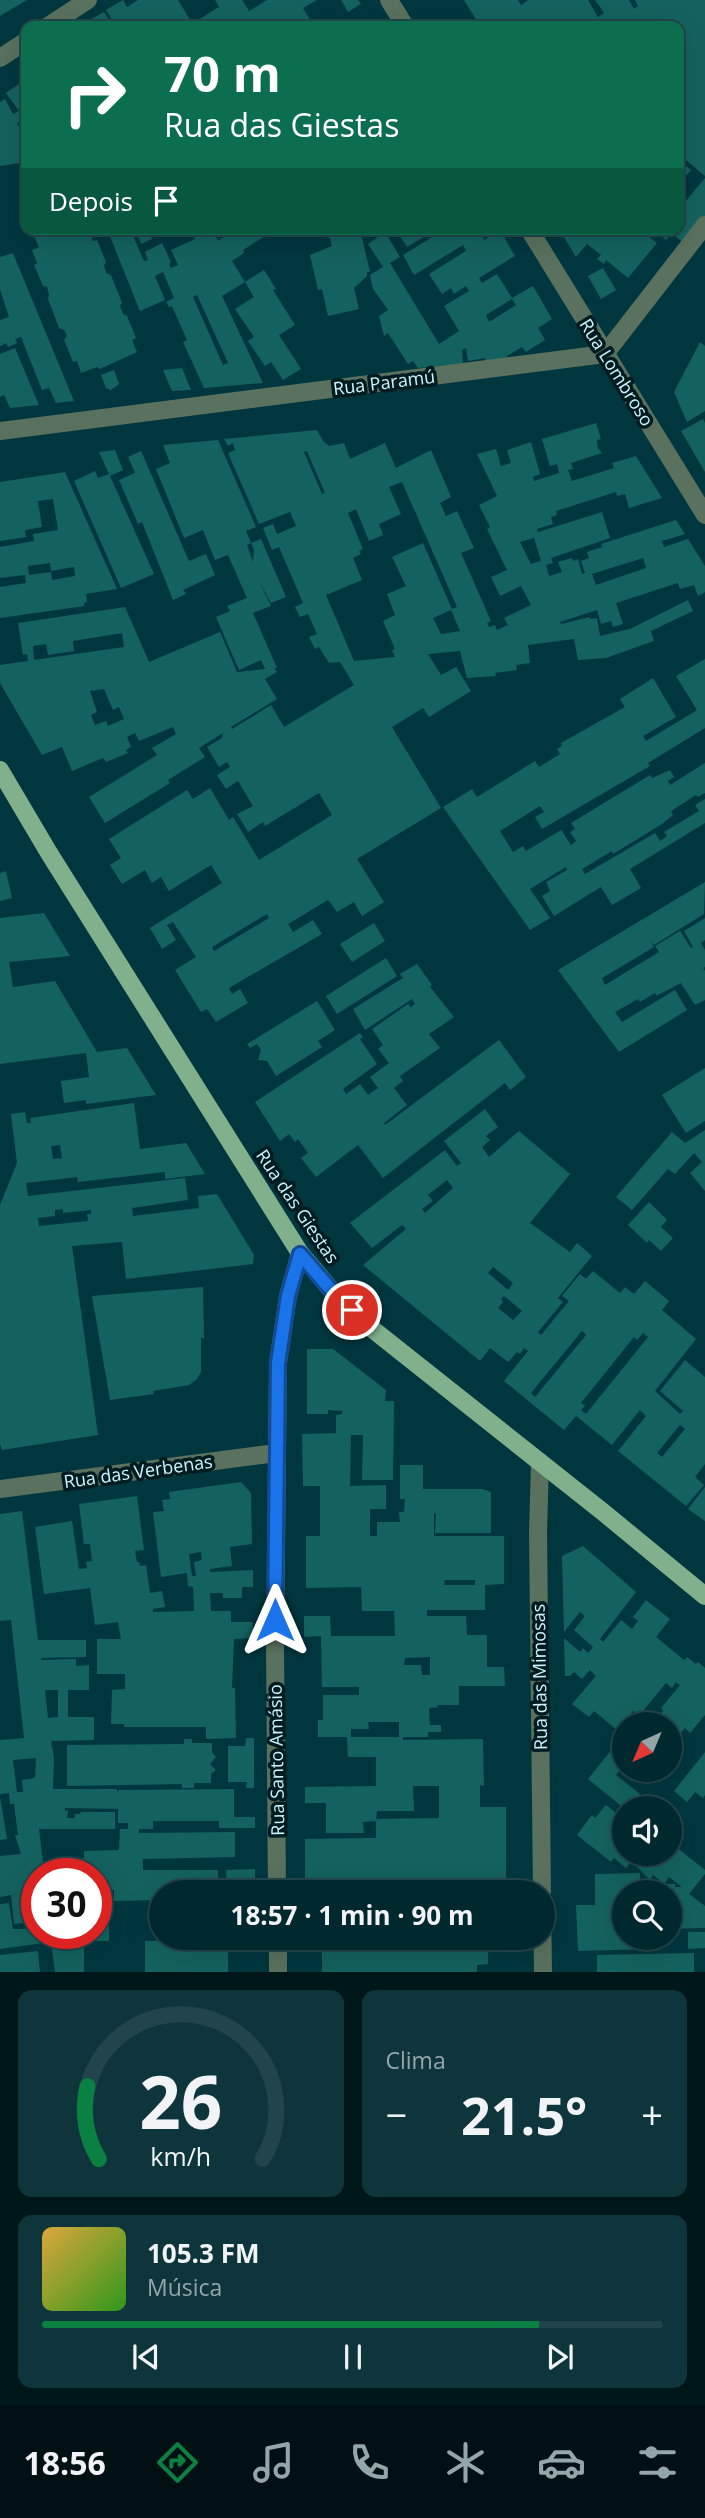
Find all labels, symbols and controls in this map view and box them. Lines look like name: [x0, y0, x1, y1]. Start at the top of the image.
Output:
text: 70 m: [164, 40, 281, 106]
icon: right: [49, 49, 140, 140]
text: Rua das Giestas: [164, 103, 399, 146]
icon: arrive: [147, 182, 185, 220]
text: Depois: [49, 183, 133, 219]
street label: Rua Lombroso: [574, 314, 660, 430]
street label: Rua Paramú: [332, 364, 436, 400]
street label: Rua das Giestas: [251, 1144, 345, 1268]
pin: [322, 1280, 382, 1340]
icon: arrive: [333, 1291, 371, 1329]
street label: Rua das Verbenas: [62, 1449, 214, 1493]
position arrow: [238, 1583, 312, 1657]
street label: Rua das Mimosas: [526, 1604, 552, 1750]
street label: Rua Santo Amásio: [263, 1684, 289, 1836]
north arrow: [612, 1712, 682, 1782]
map controls: [612, 1712, 682, 1950]
button: sound: [612, 1796, 682, 1866]
speed limit sign: 30: [21, 1858, 112, 1949]
button: search: [612, 1880, 682, 1950]
text: 18:57 · 1 min · 90 m: [231, 1897, 473, 1933]
text: Clima: [386, 2044, 446, 2076]
text: 26: [139, 2052, 222, 2151]
text: 21.5°: [461, 2079, 587, 2150]
text: −: [386, 2088, 407, 2140]
text: +: [641, 2088, 663, 2140]
text: km/h: [150, 2139, 211, 2173]
text: 105.3 FM: [147, 2235, 259, 2271]
text: Música: [147, 2271, 222, 2303]
icon: previous: [127, 2338, 165, 2376]
icon: pause: [334, 2338, 372, 2376]
icon: next: [541, 2338, 579, 2376]
icon: directions: [153, 2438, 202, 2487]
icon: music: [249, 2438, 298, 2487]
icon: phone: [345, 2438, 394, 2487]
icon: climate: [441, 2438, 490, 2487]
icon: car: [537, 2438, 586, 2487]
icon: filters: [633, 2438, 682, 2487]
text: 18:56: [23, 2441, 106, 2484]

